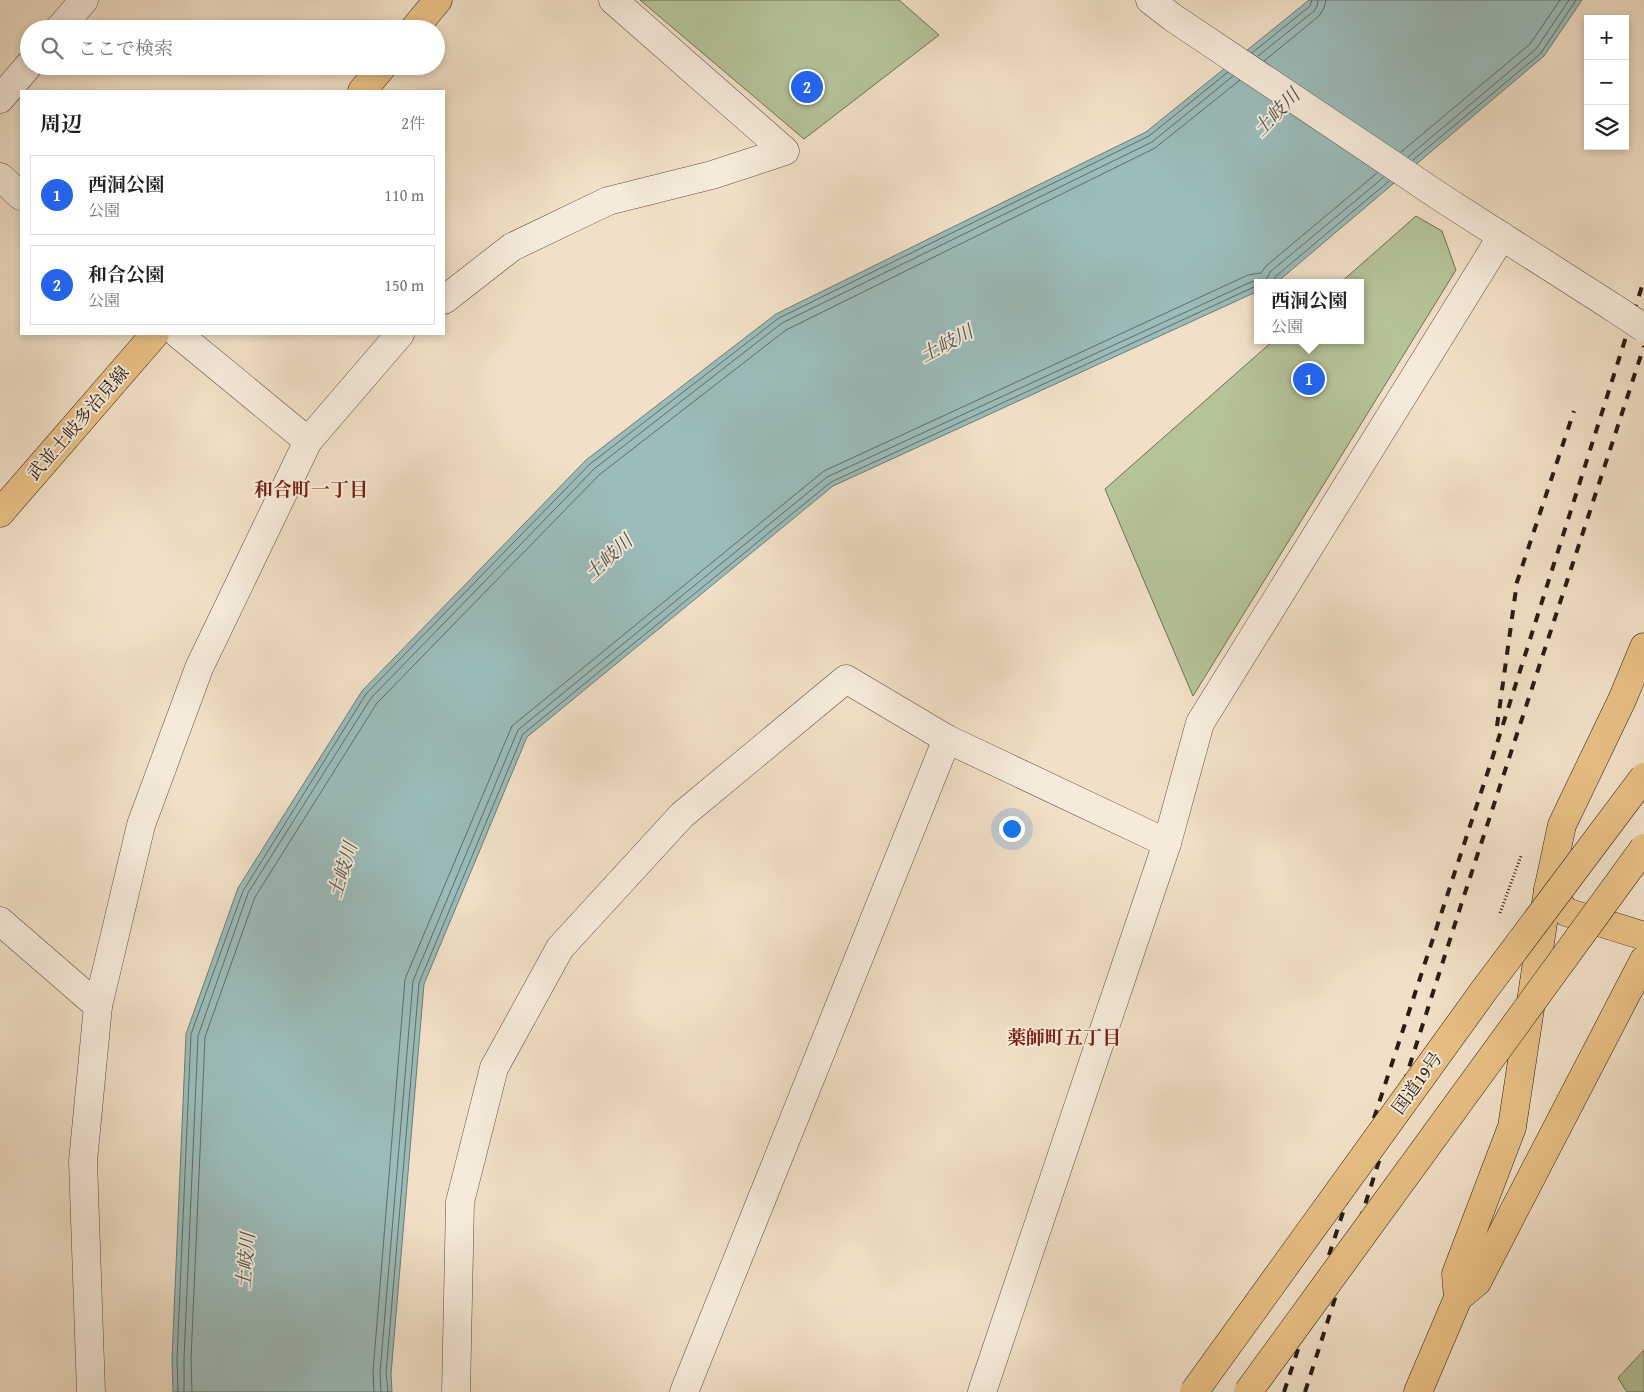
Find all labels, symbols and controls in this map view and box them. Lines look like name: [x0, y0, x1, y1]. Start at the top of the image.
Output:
map controls: [1584, 15, 1629, 150]
button: +: [1584, 15, 1629, 60]
search box: [20, 20, 445, 75]
icon: search: [38, 34, 66, 62]
text: ここで検索: [78, 34, 173, 62]
button: −: [1584, 60, 1629, 105]
pin: 2: [791, 68, 823, 106]
water label: 土岐川: [1246, 80, 1307, 142]
button: layers: [1584, 105, 1629, 150]
text: 周辺: [40, 108, 82, 139]
text: 2件: [401, 111, 425, 135]
text: 西洞公園: [88, 170, 164, 198]
text: 1: [53, 183, 61, 207]
text: 110 m: [384, 183, 424, 207]
text: 公園: [88, 198, 120, 222]
text: 和合公園: [88, 260, 164, 288]
text: 2: [53, 273, 61, 297]
text: 150 m: [384, 273, 424, 297]
popup: [1254, 279, 1364, 344]
text: 西洞公園: [1271, 286, 1347, 314]
text: 公園: [88, 288, 120, 312]
text: 公園: [1271, 314, 1303, 338]
water label: 土岐川: [914, 316, 979, 369]
street label: 武並土岐多治見線: [20, 359, 135, 486]
pin: 1: [1293, 360, 1325, 398]
district label: 和合町一丁目: [254, 475, 368, 503]
water label: 土岐川: [578, 526, 640, 587]
your location: [999, 816, 1025, 842]
water label: 土岐川: [320, 837, 364, 901]
district label: 薬師町五丁目: [1007, 1023, 1121, 1051]
street label: 国道19号: [1385, 1046, 1448, 1120]
water label: 土岐川: [229, 1229, 262, 1291]

